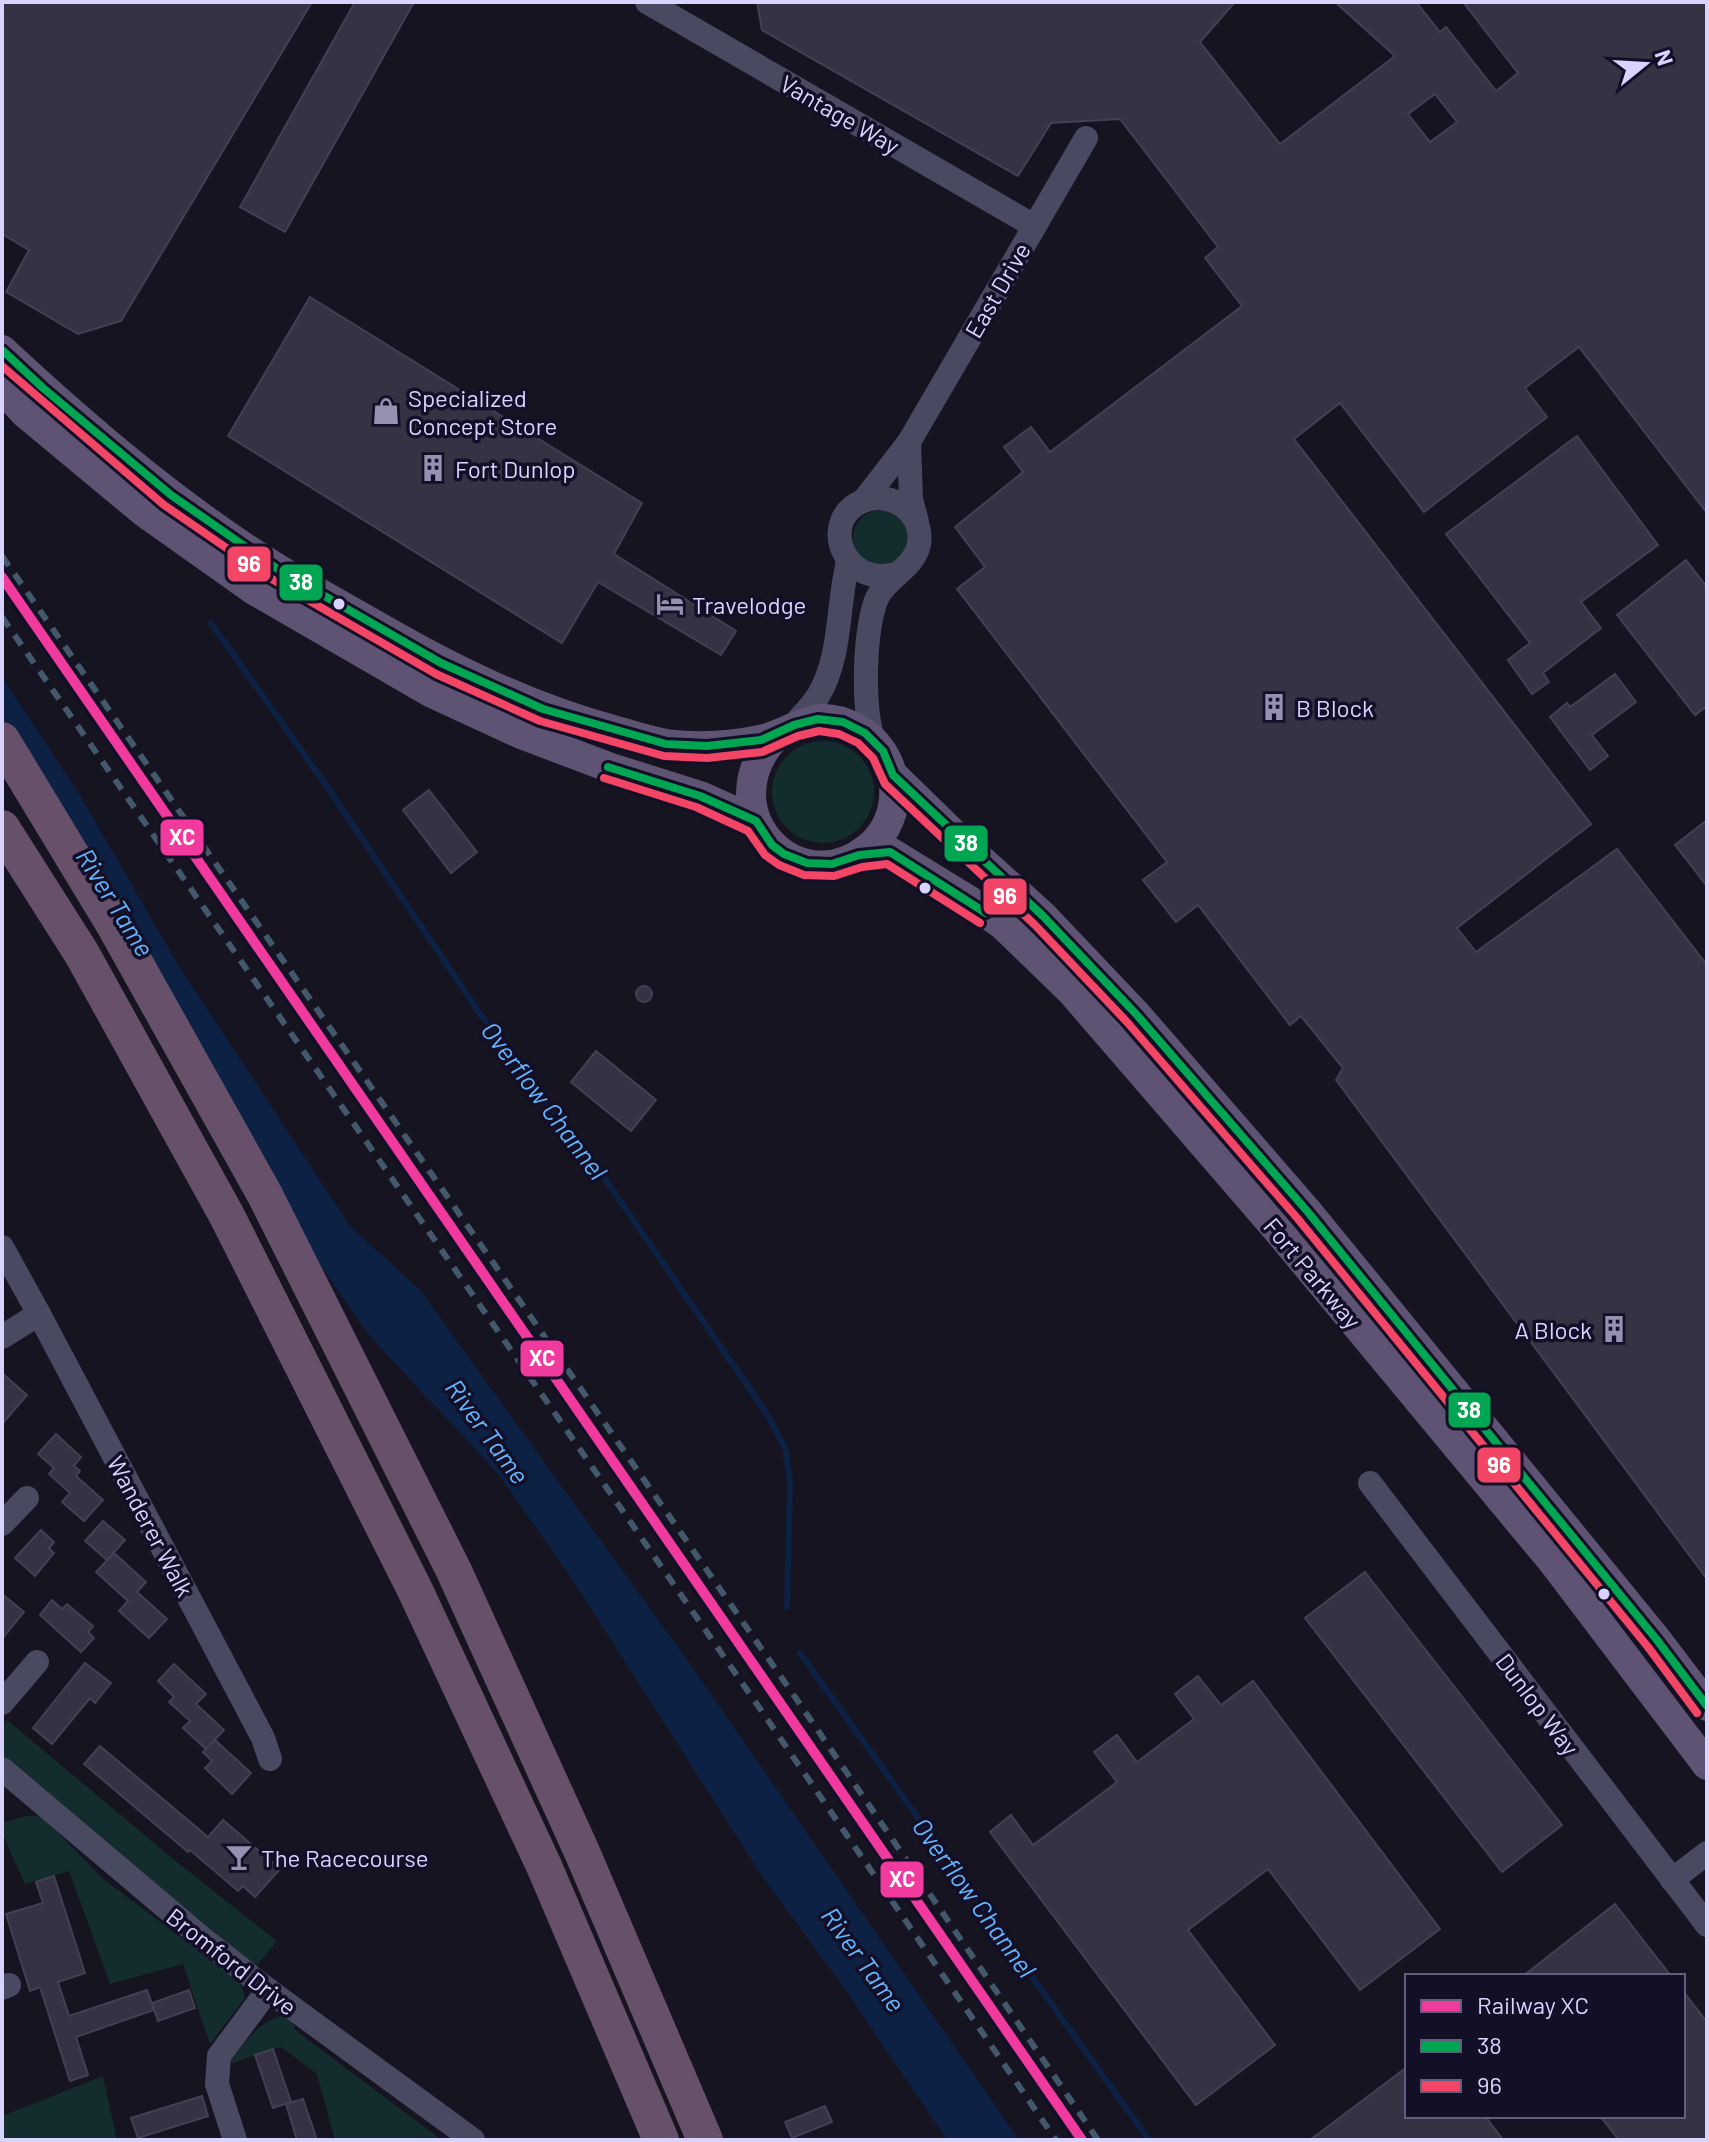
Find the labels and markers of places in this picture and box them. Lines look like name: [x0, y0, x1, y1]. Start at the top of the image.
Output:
place label: Specialized Concept Store: [408, 383, 557, 440]
shop icon: Specialized Concept Store: [371, 396, 401, 426]
building icon: Fort Dunlop: [418, 453, 448, 483]
place label: Fort Dunlop: [455, 454, 576, 483]
hotel icon: Travelodge: [655, 589, 685, 619]
place label: Travelodge: [692, 590, 806, 619]
unlabelled marker: [331, 596, 347, 612]
building icon: B Block: [1259, 692, 1289, 722]
place label: B Block: [1296, 693, 1374, 722]
unlabelled marker: [917, 880, 933, 896]
building icon: A Block: [1599, 1314, 1629, 1344]
place label: A Block: [1514, 1315, 1592, 1344]
unlabelled marker: [1596, 1586, 1612, 1602]
bar icon: The Racecourse: [224, 1842, 254, 1872]
place label: The Racecourse: [261, 1843, 429, 1872]

